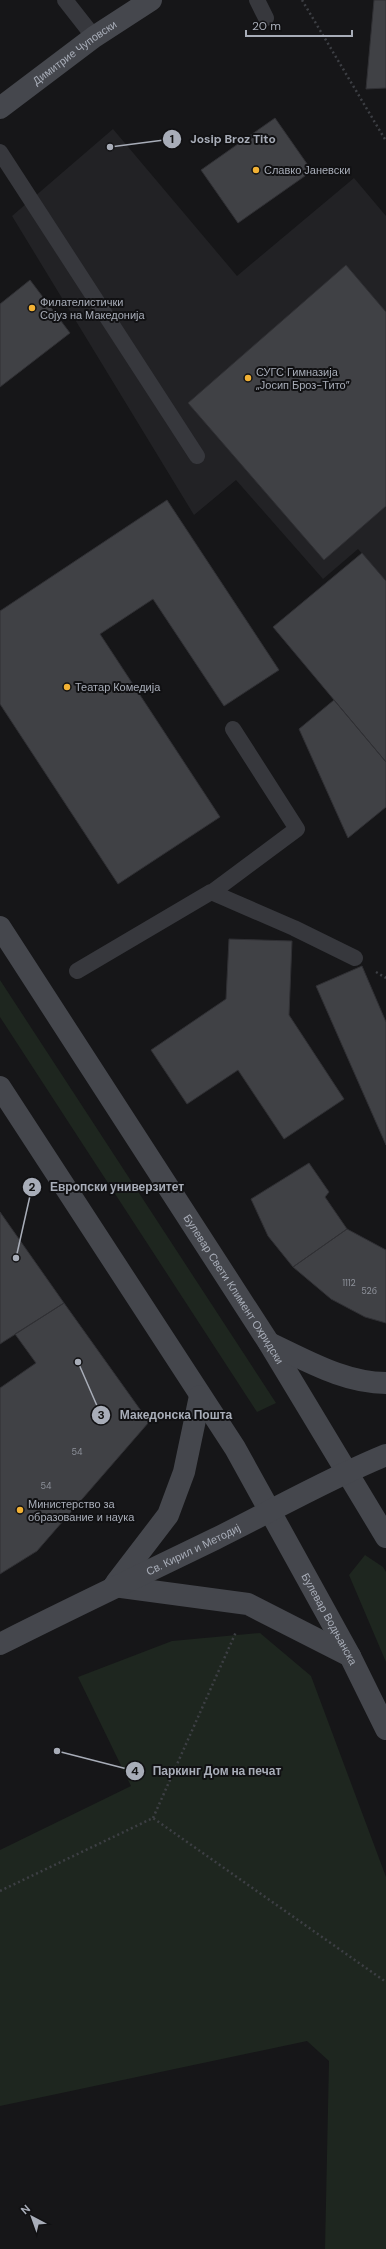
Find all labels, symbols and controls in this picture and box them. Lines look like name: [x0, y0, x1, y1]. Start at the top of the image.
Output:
scale bar: [246, 12, 352, 38]
street label: Димитрие Чуповски: [30, 17, 119, 88]
text: 20 m: [252, 18, 281, 34]
callout: Josip Broz Tito: [162, 127, 284, 151]
text: 1: [170, 131, 174, 147]
text: Josip Broz Tito: [190, 131, 276, 147]
place label: Славко Јаневски: [264, 163, 350, 177]
marker: Славко Јаневски: [251, 165, 261, 175]
place label: Филателистички Сојуз на Македонија: [40, 295, 146, 322]
marker: Филателистички Сојуз на Македонија: [27, 303, 37, 313]
place label: СУГС Гимназија „Јосип Броз-Тито”: [256, 365, 350, 392]
marker: СУГС Гимназија „Јосип Броз-Тито”: [243, 373, 253, 383]
place label: Театар Комедија: [75, 680, 161, 694]
marker: Театар Комедија: [62, 682, 72, 692]
callout: Европски универзитет: [22, 1175, 192, 1199]
text: 2: [29, 1179, 36, 1195]
text: Европски универзитет: [50, 1179, 184, 1195]
street label: Булевар Свети Климент Охридски: [181, 1212, 287, 1366]
house number: 1112: [342, 1277, 356, 1289]
house number: 52б: [361, 1285, 377, 1297]
callout: Македонска Пошта: [91, 1403, 240, 1427]
text: 3: [97, 1407, 105, 1423]
text: Македонска Пошта: [120, 1407, 233, 1423]
house number: 54: [72, 1446, 83, 1458]
house number: 54: [41, 1480, 52, 1492]
place label: Министерство за образование и наука: [28, 1497, 135, 1524]
marker: Министерство за образование и наука: [15, 1505, 25, 1515]
street label: Св. Кирил и Методиј: [144, 1521, 243, 1578]
street label: Булевар Водњанска: [298, 1570, 361, 1668]
callout: Паркинг Дом на печат: [125, 1759, 290, 1783]
text: 4: [131, 1763, 139, 1779]
text: Паркинг Дом на печат: [153, 1763, 281, 1779]
north arrow: [12, 2197, 52, 2237]
text: N: [18, 2202, 33, 2217]

